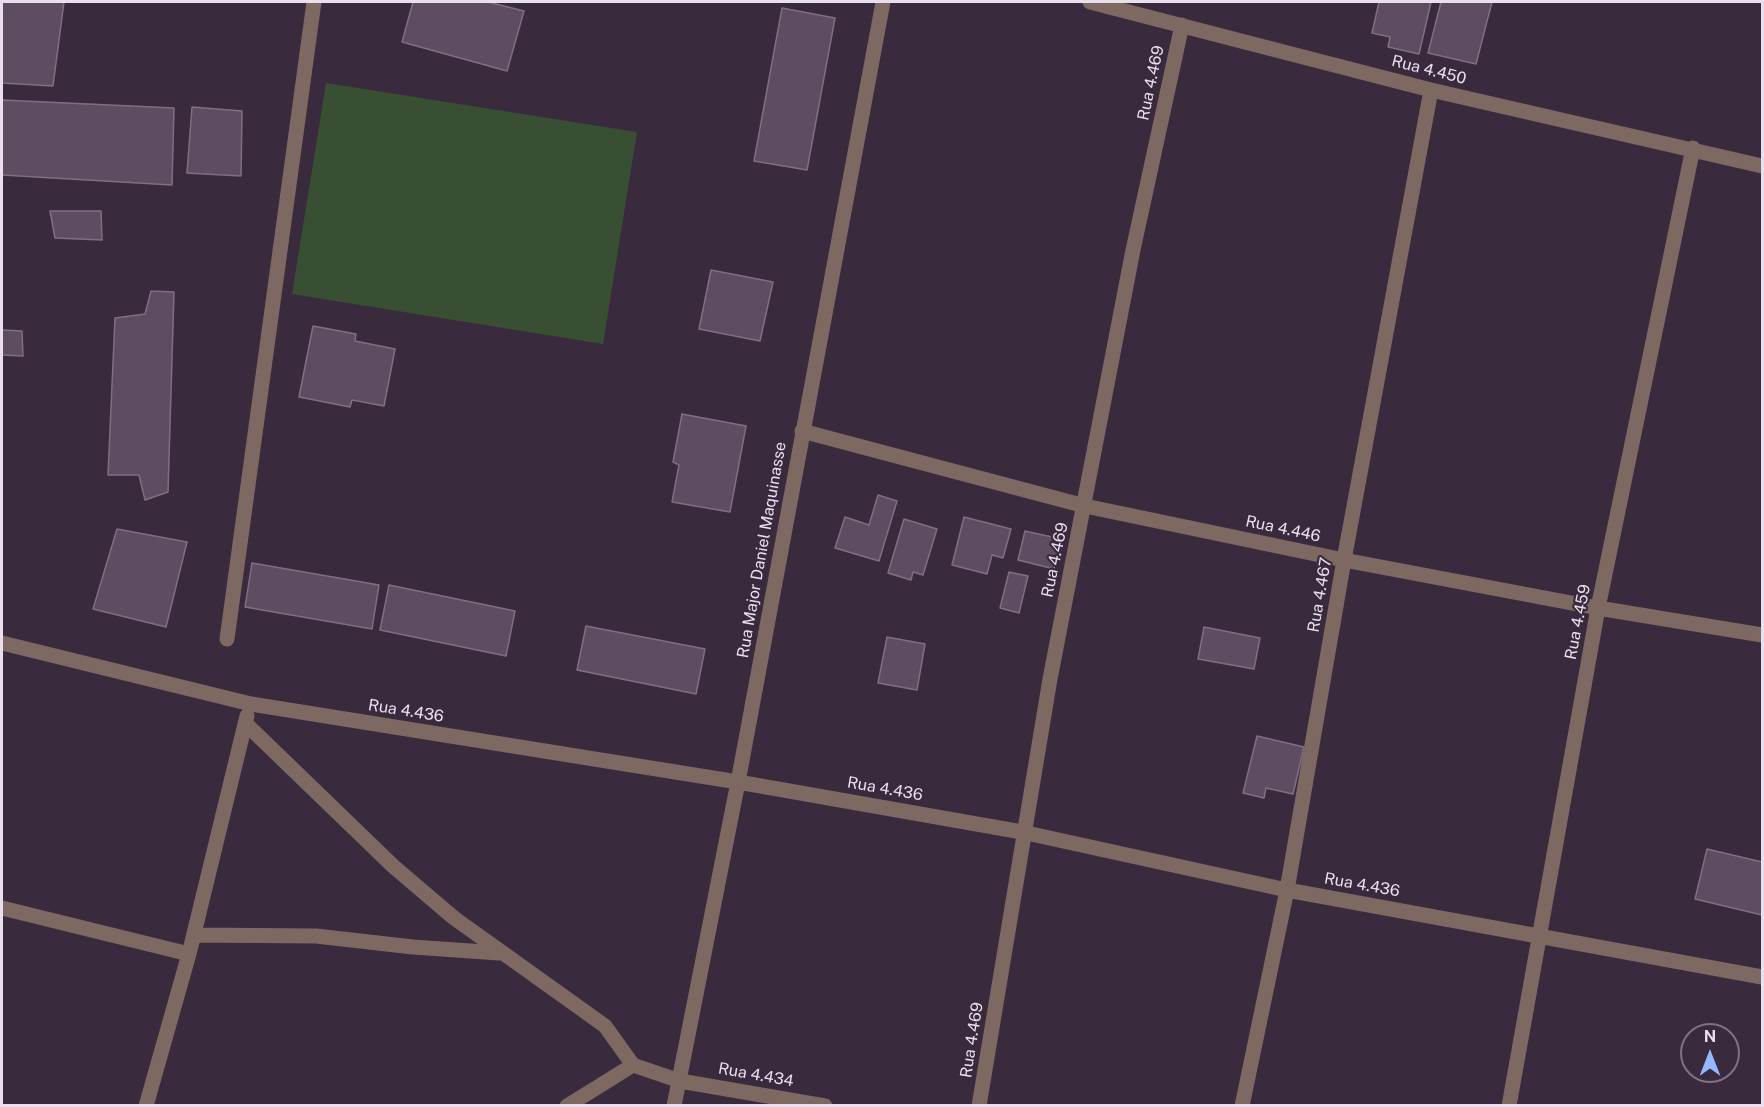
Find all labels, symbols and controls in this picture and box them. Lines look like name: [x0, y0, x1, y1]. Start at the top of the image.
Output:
street label: Rua 4.469: [1134, 44, 1168, 122]
street label: Rua 4.450: [1390, 51, 1468, 89]
street label: Rua Major Daniel Maquinasse: [734, 440, 790, 660]
street label: Rua 4.446: [1244, 512, 1322, 546]
street label: Rua 4.469: [1038, 521, 1072, 599]
street label: Rua 4.467: [1304, 556, 1336, 634]
street label: Rua 4.459: [1561, 583, 1595, 661]
street label: Rua 4.436: [367, 696, 445, 726]
street label: Rua 4.436: [846, 773, 924, 805]
street label: Rua 4.436: [1323, 869, 1401, 901]
street label: Rua 4.469: [957, 1001, 987, 1079]
north arrow: [1680, 1023, 1740, 1083]
text: N: [1704, 1027, 1716, 1046]
street label: Rua 4.434: [717, 1059, 795, 1091]

